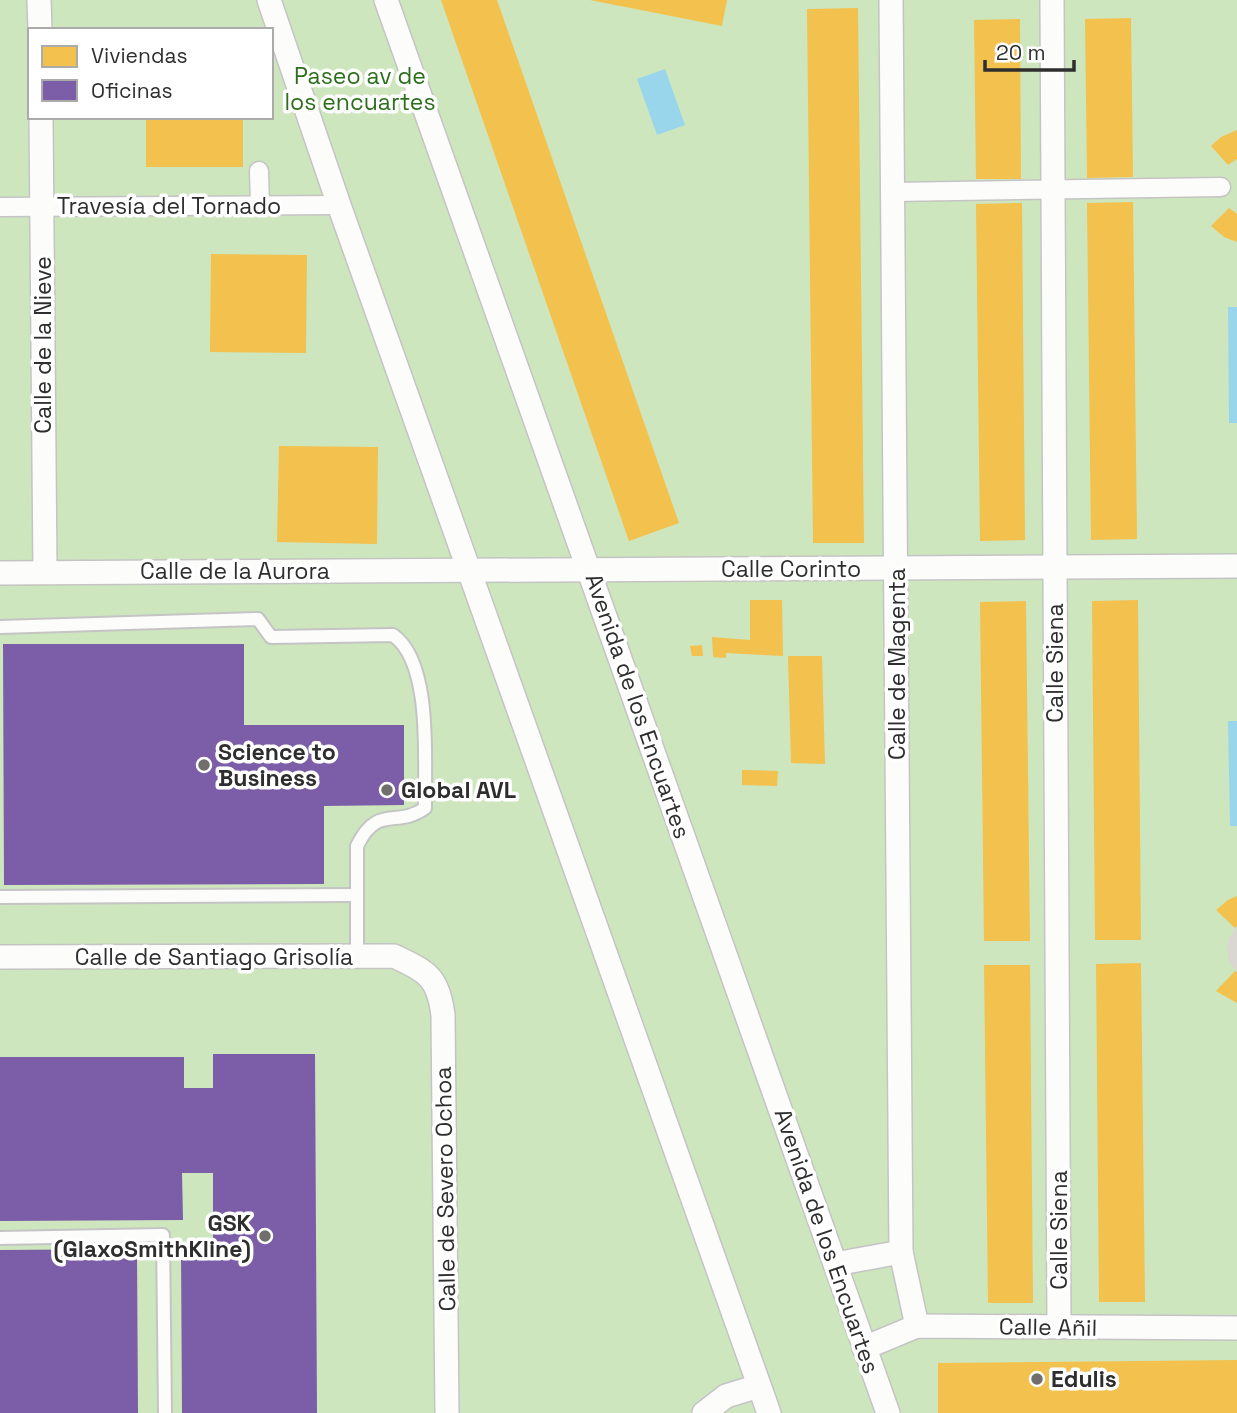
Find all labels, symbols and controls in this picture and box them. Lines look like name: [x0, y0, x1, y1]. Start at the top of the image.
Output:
legend: [28, 28, 273, 119]
scale bar: [985, 28, 1074, 72]
text: 20 m: [996, 39, 1046, 66]
text: Viviendas: [91, 42, 188, 69]
park label: Paseo av de los encuartes: [284, 61, 436, 117]
text: Oficinas: [91, 77, 173, 104]
street label: Travesía del Tornado: [57, 191, 281, 221]
street label: Calle de la Nieve: [28, 256, 58, 434]
street label: Calle Corinto: [721, 554, 861, 584]
street label: Calle de la Aurora: [140, 556, 330, 586]
street label: Calle de Magenta: [882, 568, 912, 760]
street label: Avenida de los Encuartes: [579, 570, 697, 842]
street label: Calle Siena: [1040, 603, 1070, 723]
place label: Science to Business: [218, 737, 336, 793]
marker: Science to Business: [196, 757, 212, 773]
place label: Global AVL: [401, 775, 516, 805]
marker: Global AVL: [379, 782, 395, 798]
street label: Calle de Santiago Grisolía: [75, 942, 353, 972]
street label: Calle de Severo Ochoa: [428, 1066, 462, 1312]
street label: Avenida de los Encuartes: [768, 1105, 886, 1377]
street label: Calle Siena: [1044, 1170, 1074, 1290]
place label: GSK (GlaxoSmithKline): [54, 1208, 252, 1264]
marker: GSK (GlaxoSmithKline): [257, 1228, 273, 1244]
street label: Calle Añil: [999, 1311, 1097, 1343]
place label: Edulis: [1051, 1364, 1117, 1394]
marker: Edulis: [1029, 1371, 1045, 1387]

